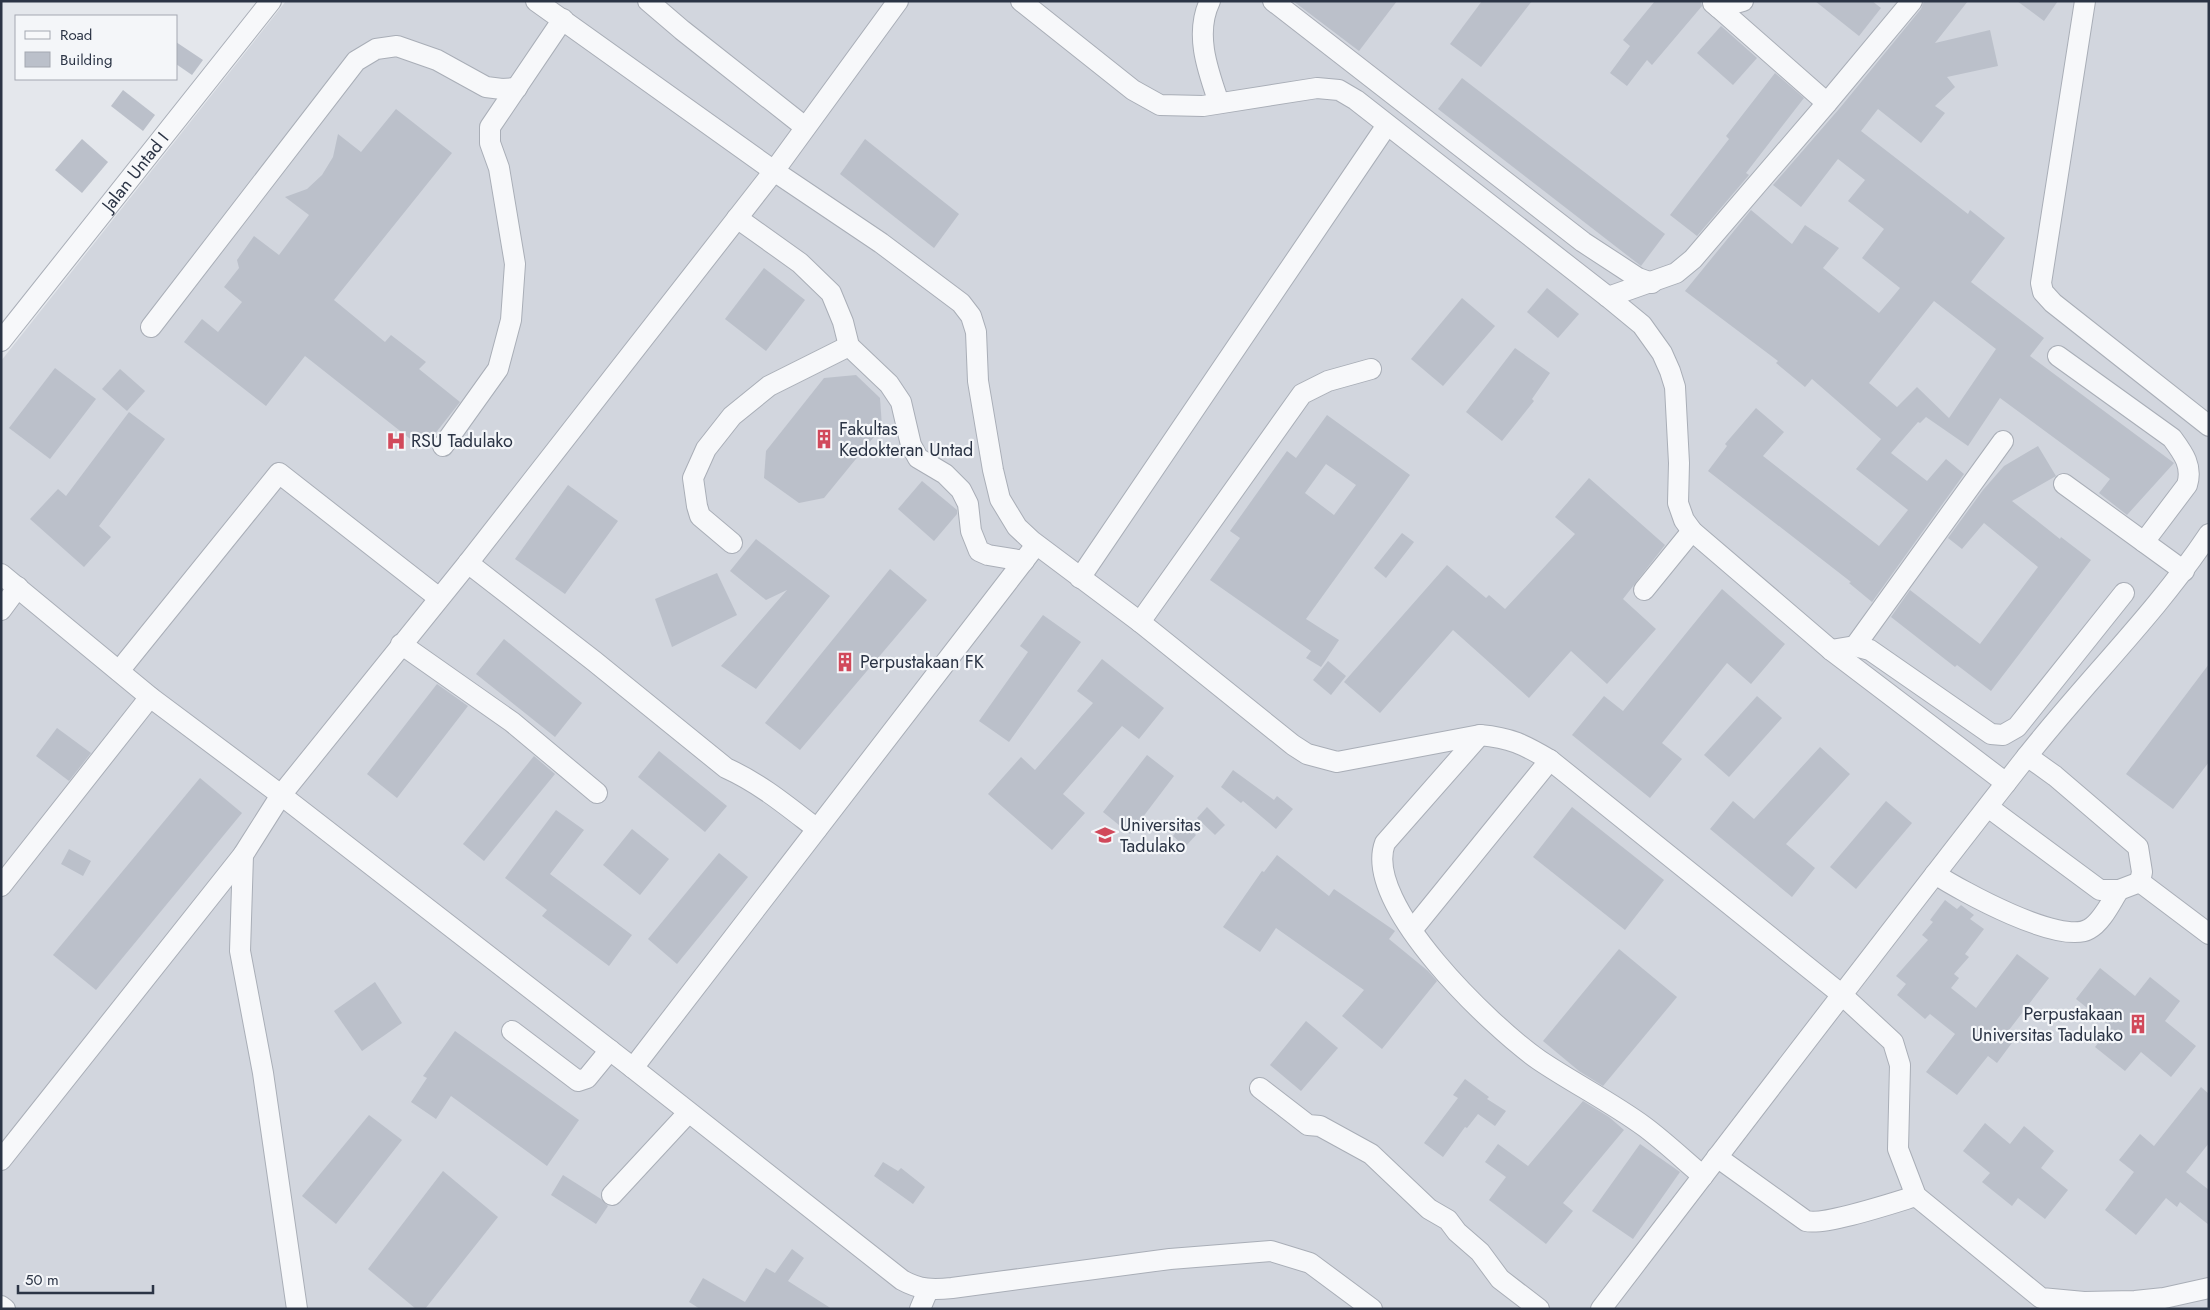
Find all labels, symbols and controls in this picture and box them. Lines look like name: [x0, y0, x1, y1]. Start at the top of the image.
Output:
legend: [15, 15, 178, 80]
text: Road: [60, 24, 92, 46]
text: Building: [60, 49, 112, 71]
street label: Jalan Untad I: [95, 127, 175, 219]
place label: Fakultas Kedokteran Untad: [839, 416, 973, 463]
place label: RSU Tadulako: [411, 428, 513, 454]
building icon: Fakultas Kedokteran Untad: [813, 428, 835, 450]
hospital icon: RSU Tadulako: [385, 430, 407, 452]
place label: Perpustakaan FK: [860, 649, 985, 675]
building icon: Perpustakaan FK: [834, 651, 856, 673]
place label: Universitas Tadulako: [1120, 812, 1201, 859]
school or university icon: Universitas Tadulako: [1094, 824, 1116, 846]
place label: Perpustakaan Universitas Tadulako: [1972, 1001, 2123, 1048]
building icon: Perpustakaan Universitas Tadulako: [2127, 1013, 2149, 1035]
scale bar: [18, 1262, 152, 1294]
text: 50 m: [25, 1269, 59, 1291]

